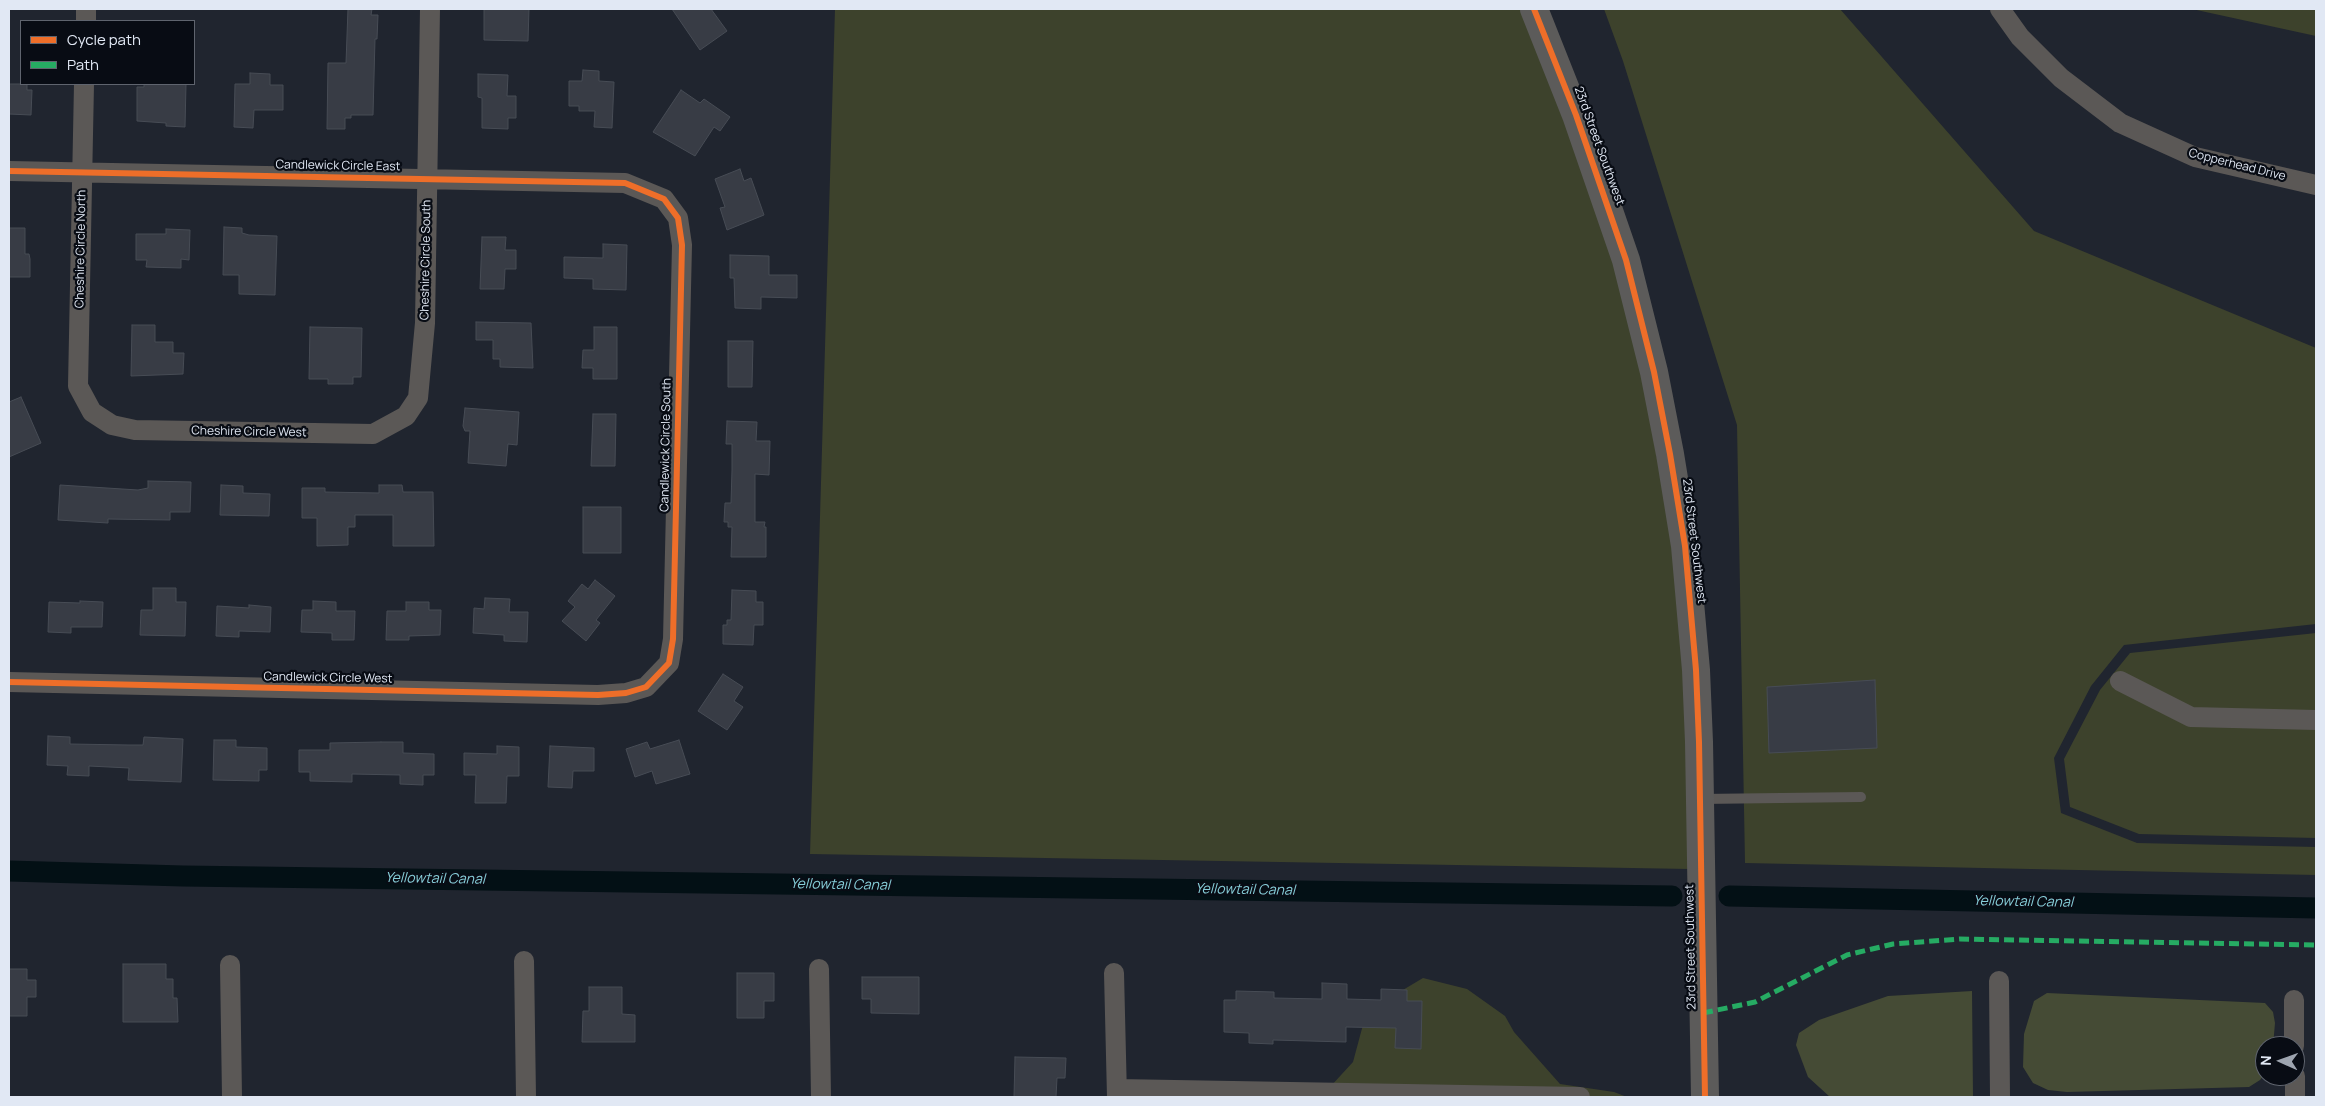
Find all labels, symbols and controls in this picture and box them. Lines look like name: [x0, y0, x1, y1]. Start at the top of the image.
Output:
legend: [20, 20, 195, 85]
text: Cycle path: [67, 29, 141, 50]
text: Path: [67, 54, 99, 75]
street label: 23rd Street Southwest: [1571, 85, 1627, 207]
street label: Copperhead Drive: [2187, 146, 2287, 184]
street label: Candlewick Circle East: [275, 158, 401, 174]
street label: Cheshire Circle North: [73, 190, 89, 308]
street label: Cheshire Circle South: [418, 200, 434, 320]
street label: Candlewick Circle South: [658, 378, 674, 512]
street label: Cheshire Circle West: [191, 424, 307, 440]
street label: 23rd Street Southwest: [1679, 478, 1709, 604]
street label: Candlewick Circle West: [263, 670, 393, 686]
water label: Yellowtail Canal: [385, 870, 485, 888]
water label: Yellowtail Canal: [790, 876, 890, 894]
water label: Yellowtail Canal: [1195, 881, 1295, 899]
street label: 23rd Street Southwest: [1683, 884, 1699, 1010]
water label: Yellowtail Canal: [1973, 893, 2073, 911]
north arrow: [2255, 1036, 2305, 1086]
text: N: [2256, 1055, 2275, 1066]

